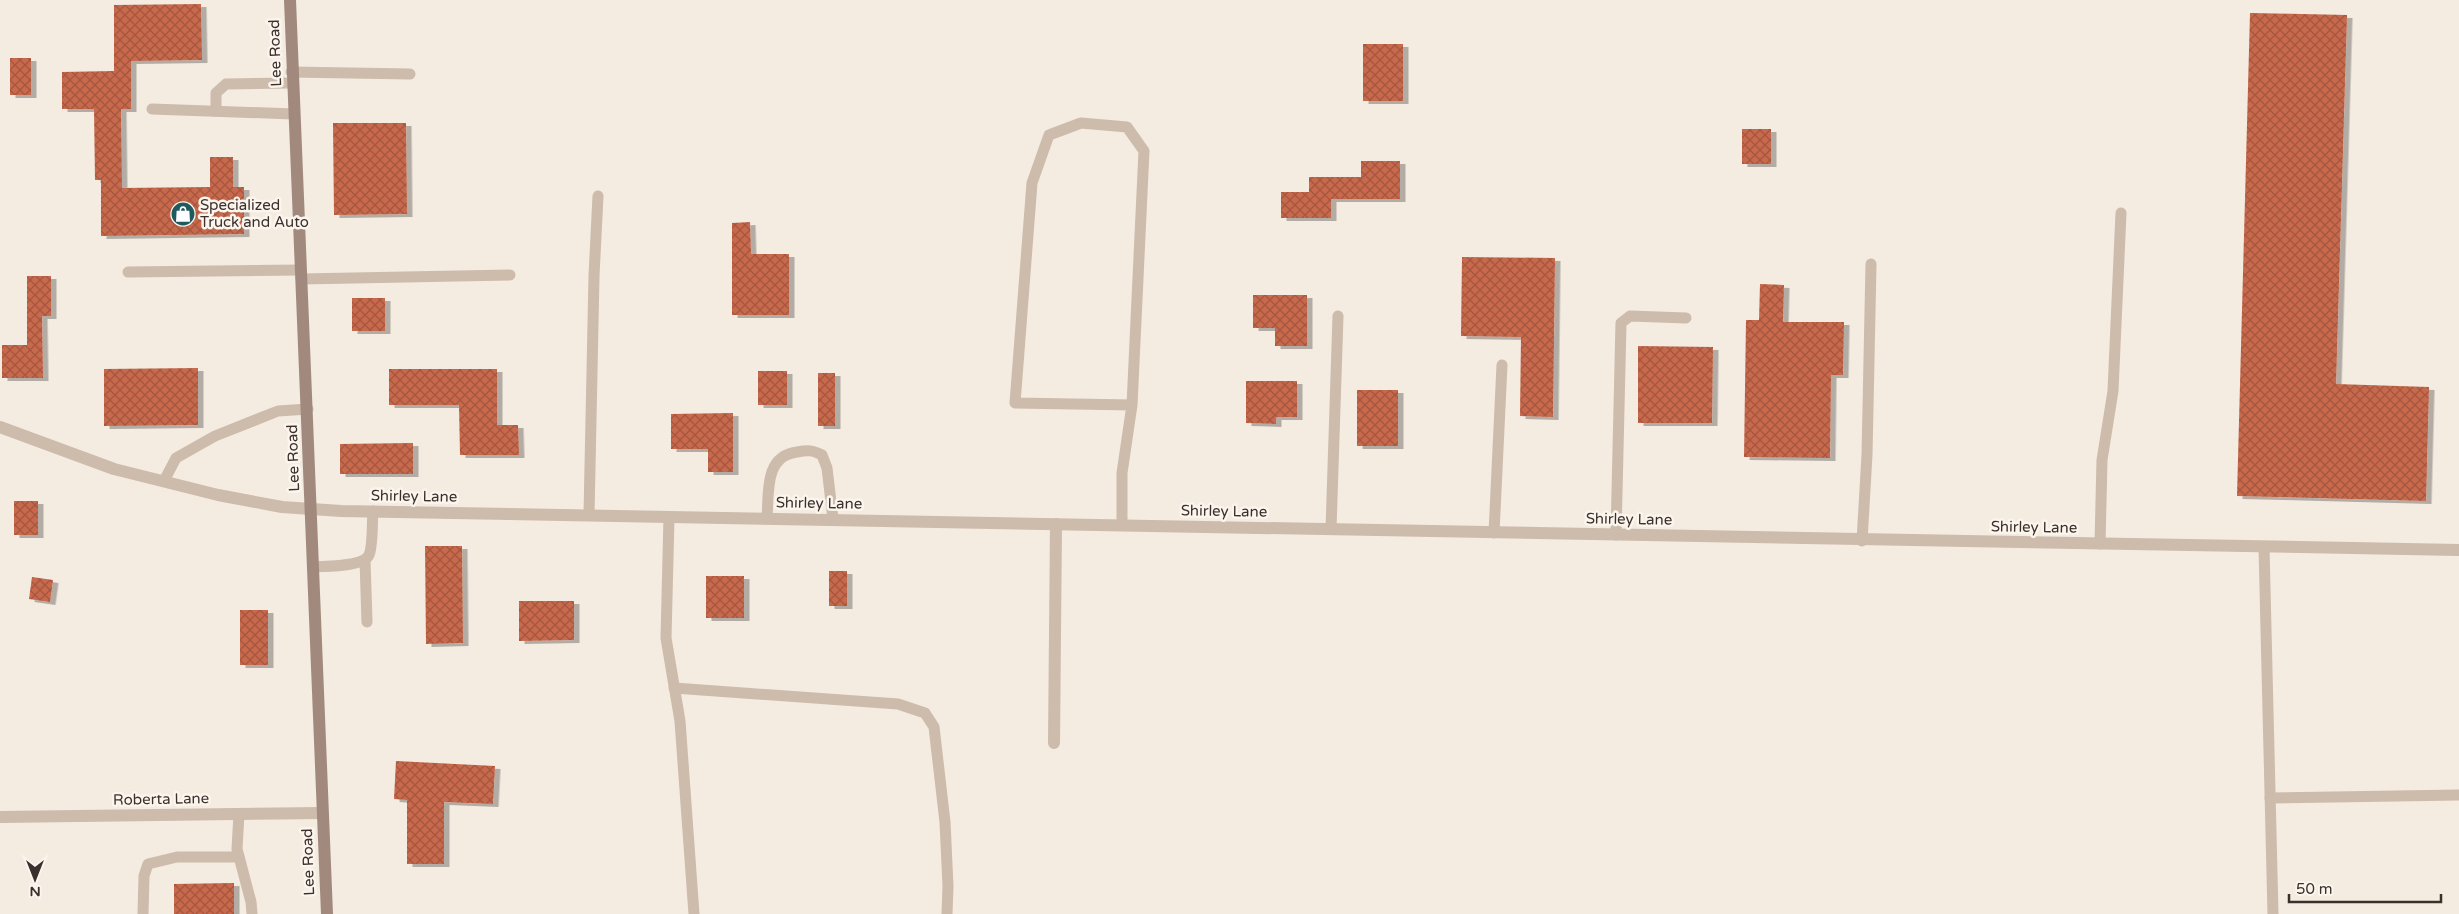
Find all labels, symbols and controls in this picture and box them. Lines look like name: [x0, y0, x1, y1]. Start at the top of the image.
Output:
street label: Lee Road: [265, 19, 285, 87]
place label: Specialized Truck and Auto: [200, 196, 309, 231]
shop icon: Specialized Truck and Auto: [170, 201, 196, 227]
street label: Lee Road: [283, 424, 303, 492]
street label: Shirley Lane: [371, 486, 457, 506]
street label: Shirley Lane: [776, 493, 862, 513]
street label: Shirley Lane: [1181, 501, 1267, 521]
street label: Shirley Lane: [1586, 509, 1672, 529]
street label: Shirley Lane: [1991, 517, 2077, 537]
street label: Roberta Lane: [113, 789, 209, 809]
street label: Lee Road: [298, 828, 318, 896]
north arrow: [10, 854, 60, 904]
scale bar: [2289, 872, 2442, 904]
text: 50 m: [2296, 880, 2333, 898]
text: N: [29, 883, 41, 900]

